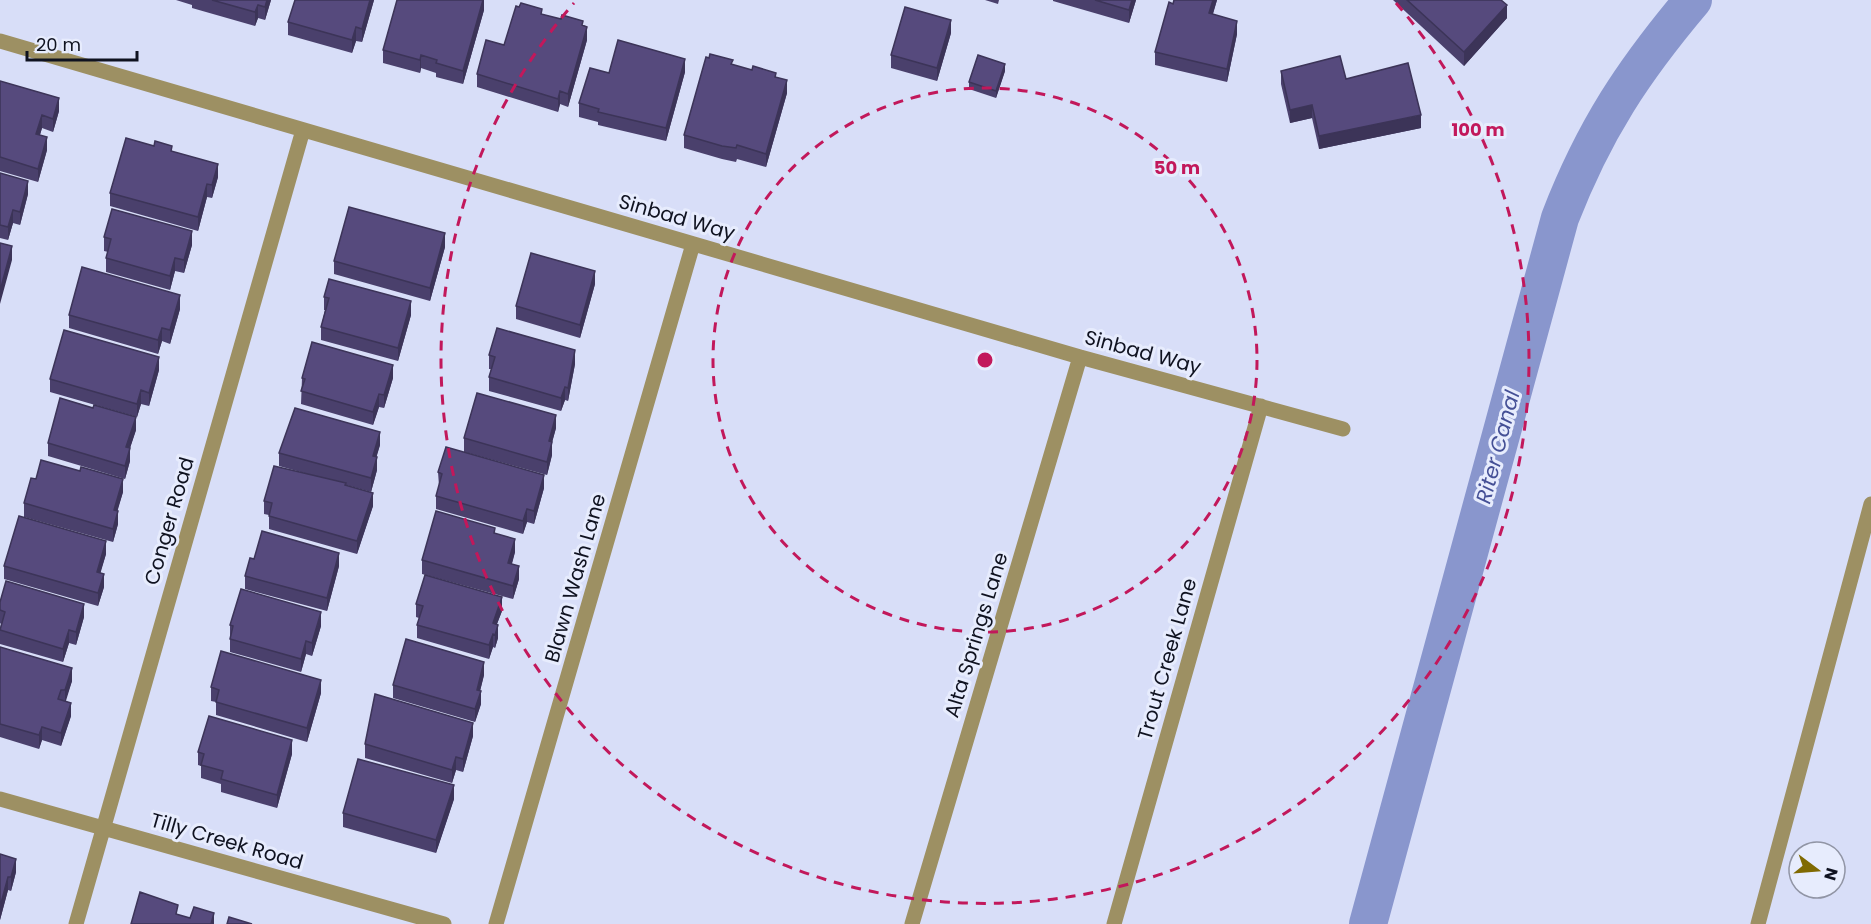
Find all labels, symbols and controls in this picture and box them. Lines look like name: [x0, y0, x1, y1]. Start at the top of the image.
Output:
scale bar: [27, 24, 136, 62]
text: 20 m: [36, 32, 81, 57]
text: 100 m: [1451, 117, 1505, 142]
text: 50 m: [1154, 155, 1200, 180]
street label: Sinbad Way: [616, 187, 738, 247]
street label: Sinbad Way: [1082, 323, 1204, 381]
centre of rings: [975, 350, 995, 370]
water label: Riter Canal: [1469, 386, 1527, 507]
street label: Conger Road: [137, 454, 201, 588]
street label: Blawn Wash Lane: [538, 490, 612, 666]
street label: Alta Springs Lane: [938, 549, 1014, 721]
street label: Trout Creek Lane: [1130, 575, 1204, 743]
street label: Tilly Creek Road: [147, 806, 307, 876]
north arrow: [1787, 840, 1847, 900]
text: N: [1818, 865, 1844, 883]

